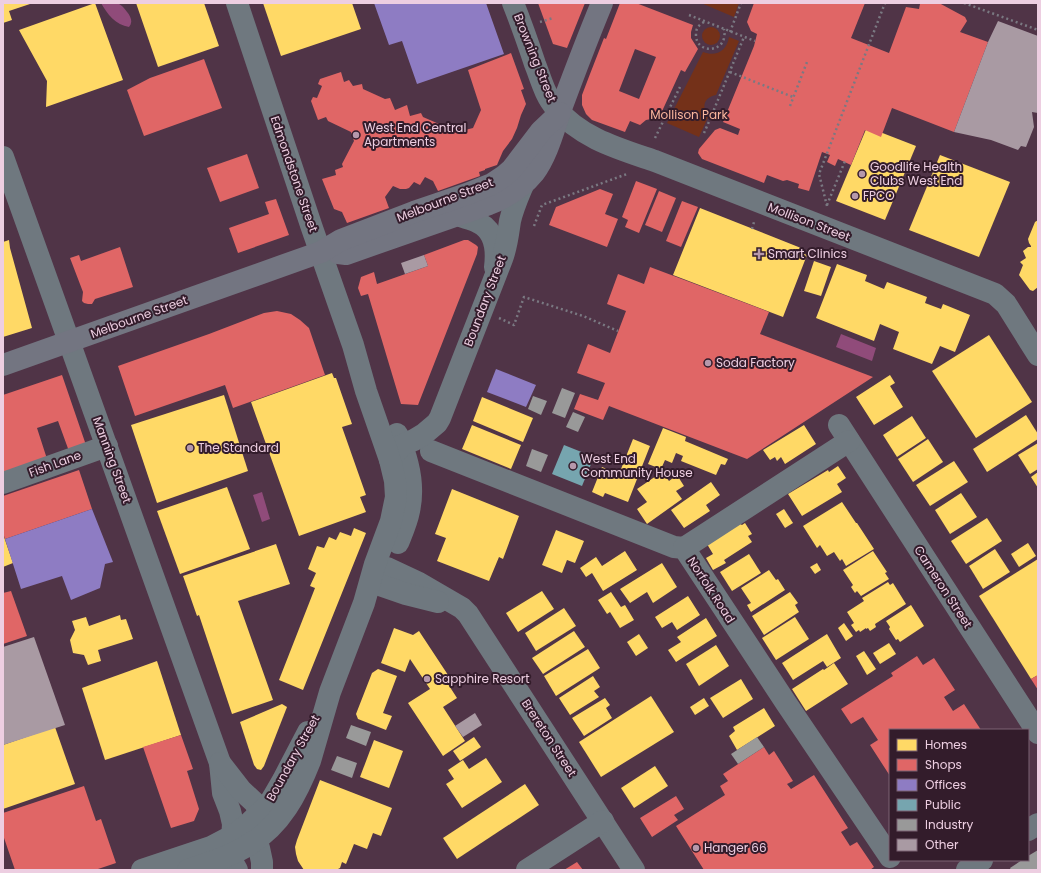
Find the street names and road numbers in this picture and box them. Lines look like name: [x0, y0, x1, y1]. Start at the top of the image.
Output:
street label: Browning Street: [510, 11, 561, 105]
street label: Edmondstone Street: [267, 113, 322, 234]
street label: Melbourne Street: [394, 173, 496, 226]
street label: Mollison Street: [766, 198, 853, 245]
street label: Boundary Street: [459, 253, 510, 349]
street label: Melbourne Street: [88, 291, 190, 342]
street label: Manning Street: [89, 414, 136, 505]
street label: Fish Lane: [26, 446, 83, 481]
street label: Cameron Street: [910, 542, 977, 631]
street label: Norfolk Road: [684, 553, 739, 626]
street label: Brereton Street: [518, 696, 581, 780]
street label: Boundary Street: [262, 712, 323, 804]

